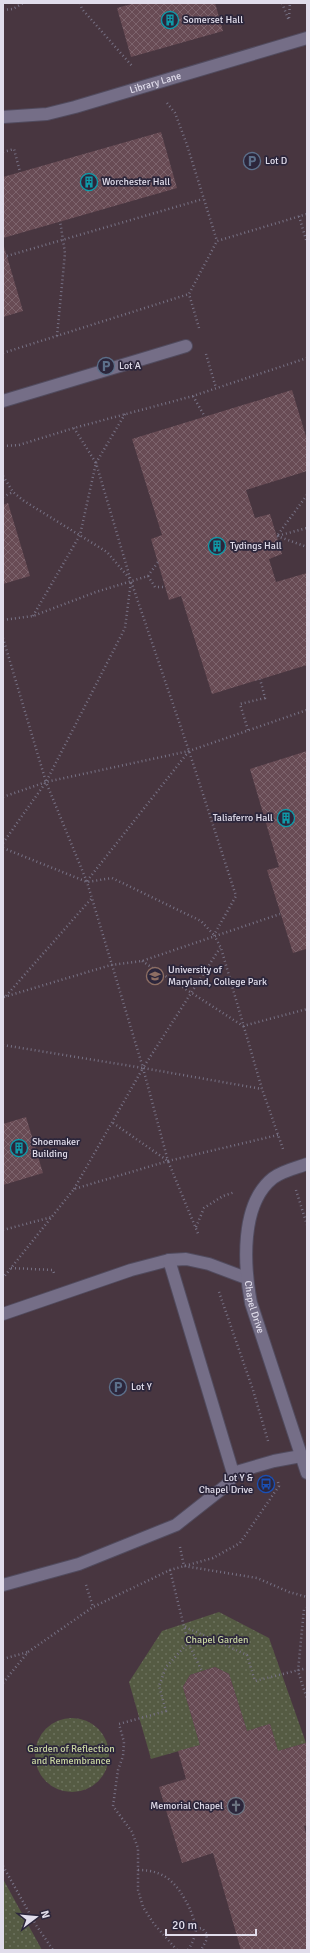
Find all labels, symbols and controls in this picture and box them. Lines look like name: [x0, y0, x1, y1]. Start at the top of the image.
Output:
building icon: Somerset Hall: [160, 10, 180, 30]
place label: Somerset Hall: [183, 14, 243, 26]
street label: Library Lane: [128, 70, 183, 96]
parking icon: Lot D: [242, 151, 262, 171]
place label: Lot D: [265, 155, 287, 167]
building icon: Worchester Hall: [79, 172, 99, 192]
place label: Worchester Hall: [102, 176, 170, 188]
parking icon: Lot A: [96, 356, 116, 376]
place label: Lot A: [119, 360, 141, 372]
building icon: Tydings Hall: [207, 536, 227, 556]
place label: Tydings Hall: [230, 540, 282, 552]
building icon: Taliaferro Hall: [276, 808, 296, 828]
place label: Taliaferro Hall: [213, 812, 273, 824]
place label: University of Maryland, College Park: [168, 964, 267, 988]
school or university icon: University of Maryland, College Park: [145, 966, 165, 986]
place label: Shoemaker Building: [32, 1136, 80, 1160]
building icon: Shoemaker Building: [9, 1138, 29, 1158]
street label: Chapel Drive: [242, 1280, 267, 1335]
parking icon: Lot Y: [108, 1377, 128, 1397]
place label: Lot Y: [131, 1381, 152, 1393]
place label: Lot Y & Chapel Drive: [199, 1472, 254, 1496]
bus stop icon: Lot Y & Chapel Drive: [256, 1474, 276, 1494]
park label: Chapel Garden: [186, 1634, 248, 1646]
park label: Garden of Reflection and Remembrance: [27, 1743, 115, 1767]
church icon: Memorial Chapel: [226, 1796, 246, 1816]
place label: Memorial Chapel: [150, 1800, 223, 1812]
north arrow: [16, 1897, 56, 1937]
text: N: [38, 1909, 52, 1920]
scale bar: [166, 1911, 256, 1937]
text: 20 m: [172, 1918, 197, 1933]

